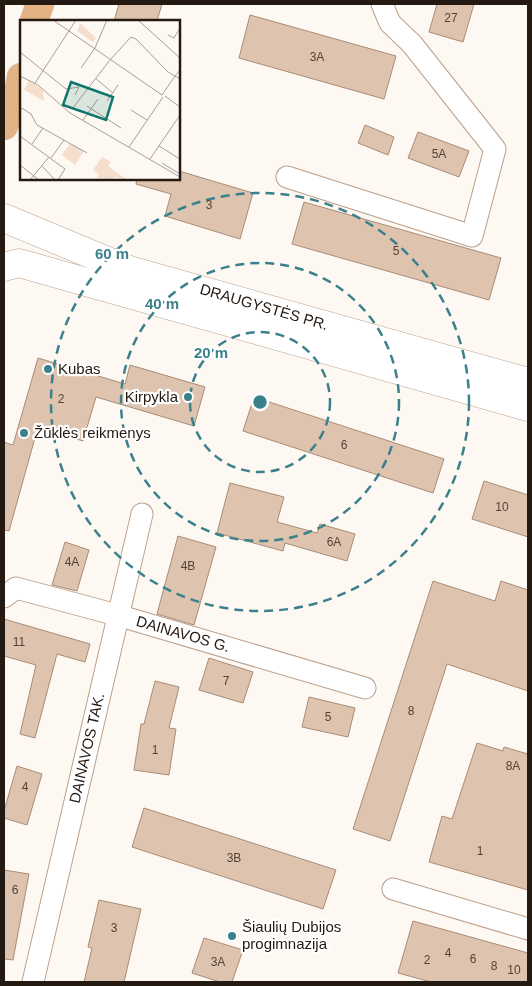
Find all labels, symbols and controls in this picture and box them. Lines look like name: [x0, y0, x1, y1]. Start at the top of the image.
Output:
house number: 27: [444, 11, 458, 25]
inset map: [20, 20, 180, 180]
house number: 3A: [310, 50, 324, 64]
house number: 5A: [432, 147, 446, 161]
house number: 3: [206, 198, 213, 212]
house number: 5: [393, 244, 400, 258]
text: 60 m: [95, 245, 129, 262]
street label: DRAUGYSTĖS PR.: [198, 280, 330, 333]
text: 40 m: [145, 295, 179, 312]
text: 20 m: [194, 344, 228, 361]
place label: Kubas: [58, 360, 101, 377]
marker: Kubas: [42, 363, 54, 375]
place label: Kirpykla: [125, 388, 179, 405]
marker: Kirpykla: [182, 391, 194, 403]
house number: 2: [58, 392, 65, 406]
centre of rings: [251, 393, 269, 411]
place label: Žūklės reikmenys: [34, 424, 151, 441]
marker: Žūklės reikmenys: [18, 427, 30, 439]
house number: 6: [341, 438, 348, 452]
house number: 10: [495, 500, 509, 514]
house number: 6A: [327, 535, 341, 549]
house number: 4A: [65, 555, 79, 569]
house number: 4B: [181, 559, 195, 573]
street label: DAINAVOS G.: [134, 612, 232, 655]
house number: 11: [13, 635, 26, 649]
house number: 7: [223, 674, 230, 688]
street label: DAINAVOS TAK.: [66, 691, 107, 805]
house number: 8: [408, 704, 415, 718]
house number: 5: [325, 710, 332, 724]
house number: 1: [152, 743, 159, 757]
house number: 8A: [506, 759, 520, 773]
house number: 4: [22, 780, 29, 794]
house number: 1: [477, 844, 484, 858]
house number: 3B: [227, 851, 241, 865]
house number: 6: [12, 883, 19, 897]
place label: Šiaulių Dubijos progimnazija: [242, 918, 341, 952]
house number: 3: [111, 921, 118, 935]
marker: Šiaulių Dubijos progimnazija: [226, 930, 238, 942]
house number: 4: [445, 946, 452, 960]
house number: 6: [470, 952, 477, 966]
house number: 2: [424, 953, 431, 967]
house number: 3A: [211, 955, 225, 969]
house number: 8: [491, 959, 498, 973]
house number: 10: [507, 963, 521, 977]

